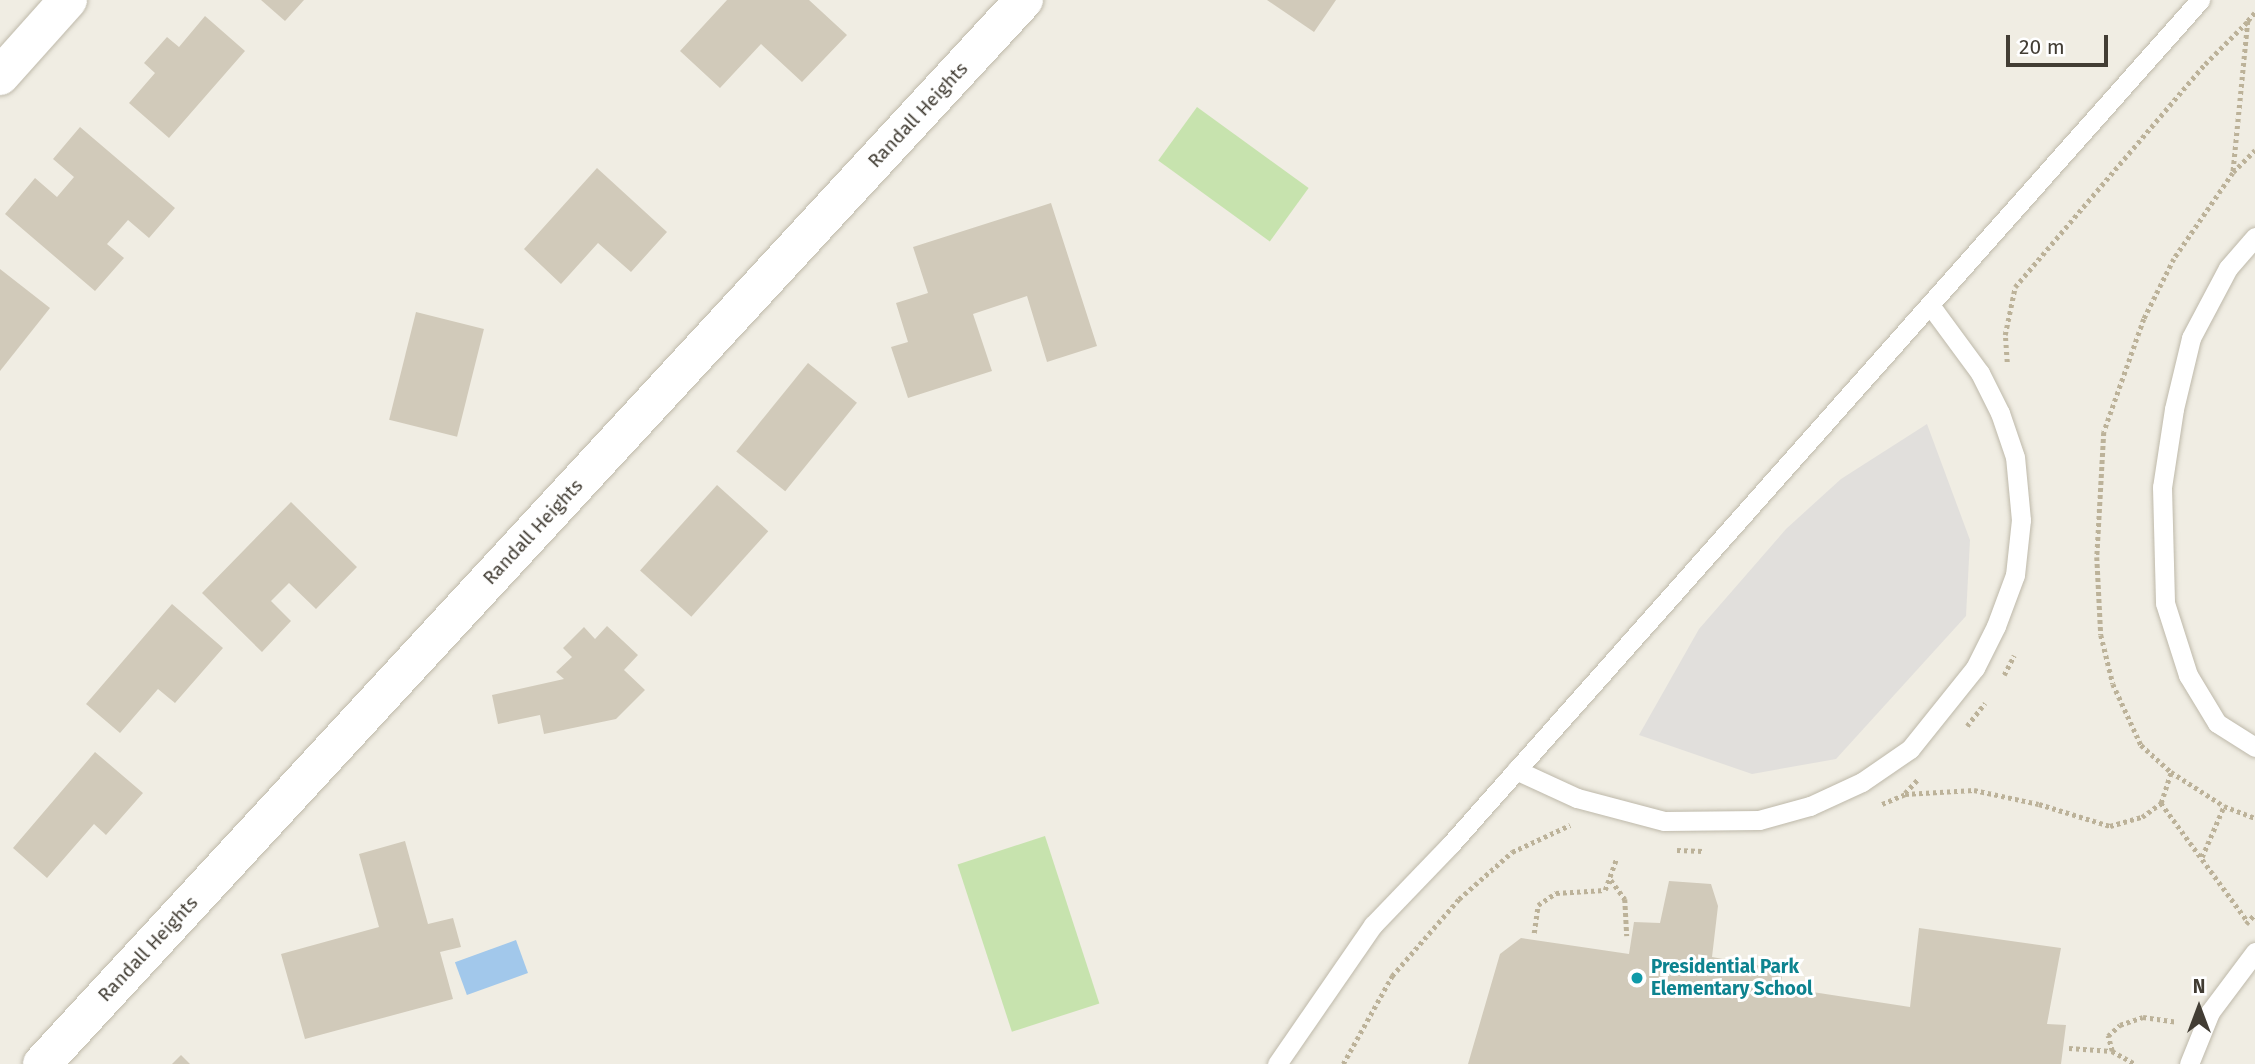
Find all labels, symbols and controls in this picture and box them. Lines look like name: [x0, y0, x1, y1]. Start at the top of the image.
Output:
scale bar: [2010, 21, 2112, 65]
text: 20 m: [2019, 34, 2065, 60]
street label: Randall Heights: [863, 58, 973, 172]
street label: Randall Heights: [478, 475, 588, 589]
street label: Randall Heights: [93, 892, 203, 1006]
place label: Presidential Park Elementary School: [1651, 956, 1813, 1000]
marker: Presidential Park Elementary School: [1629, 970, 1645, 986]
north arrow: [2164, 973, 2234, 1043]
text: N: [2193, 975, 2205, 998]

